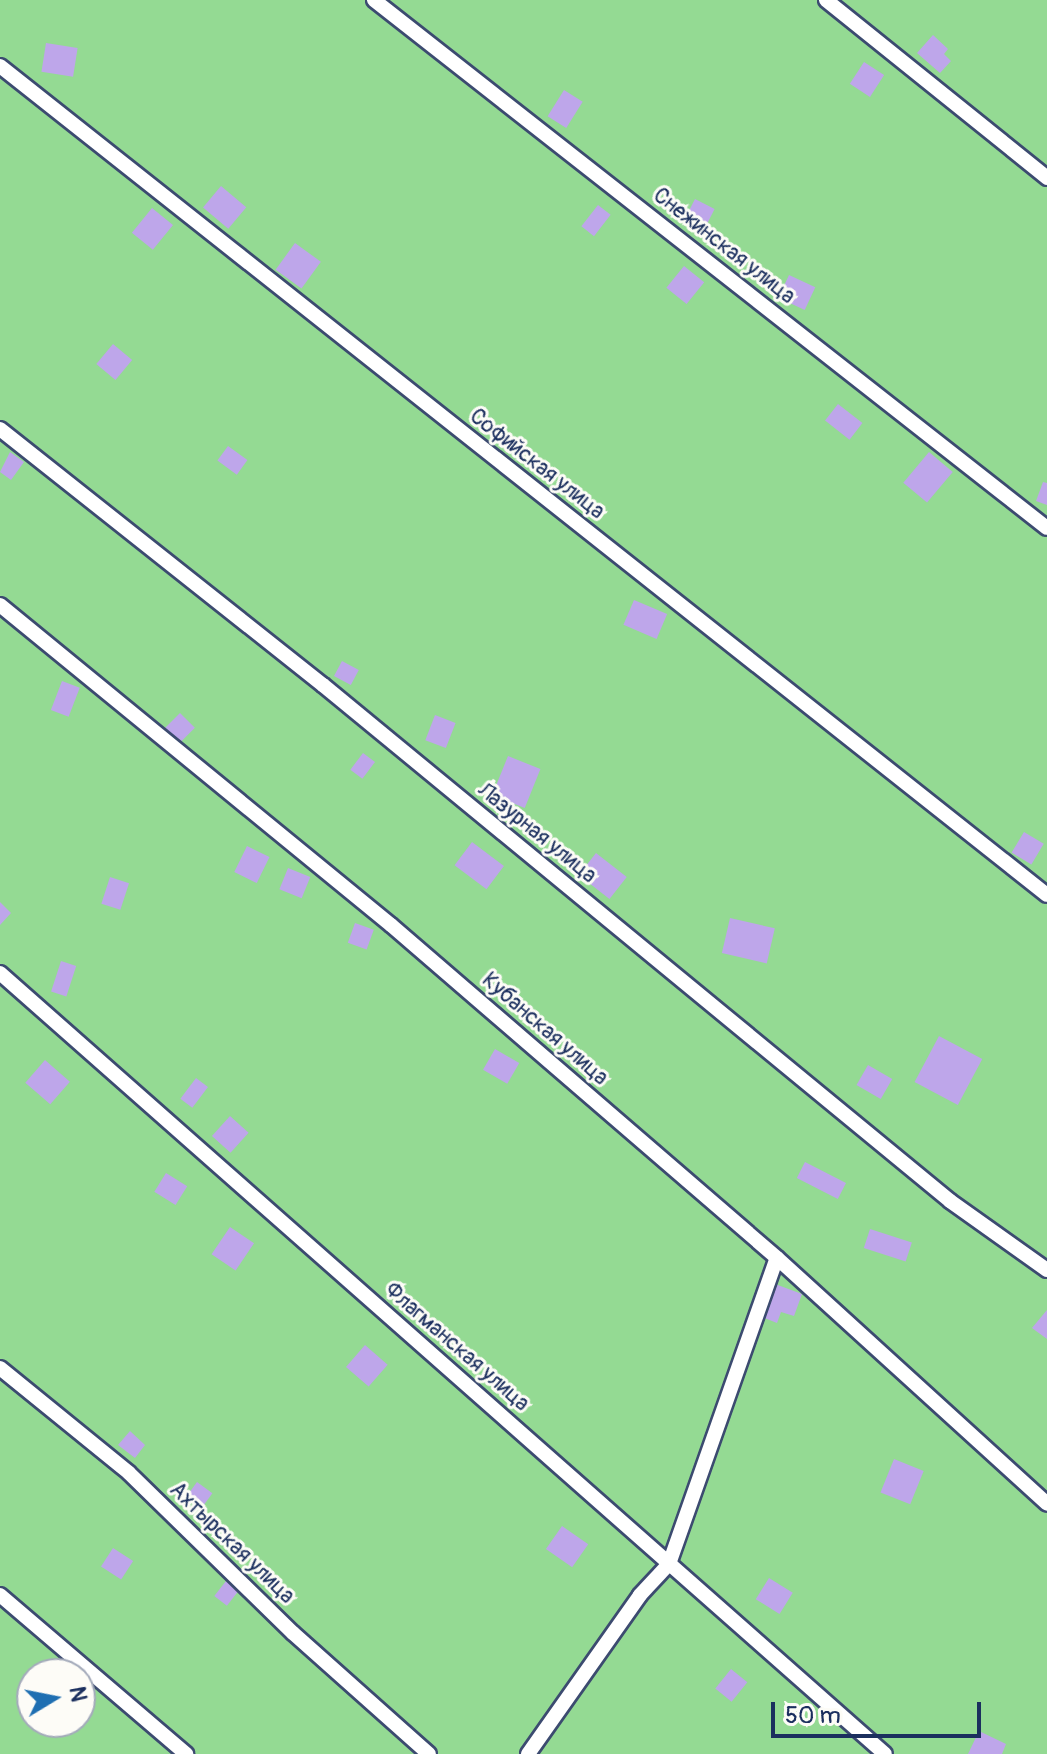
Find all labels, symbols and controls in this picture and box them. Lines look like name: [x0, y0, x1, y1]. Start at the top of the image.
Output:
street label: Снежинская улица: [648, 182, 800, 310]
street label: Софийская улица: [464, 403, 610, 525]
street label: Лазурная улица: [472, 777, 602, 889]
street label: Кубанская улица: [477, 967, 613, 1091]
street label: Флагманская улица: [380, 1277, 534, 1417]
street label: Ахтырская улица: [164, 1477, 300, 1609]
north arrow: [16, 1658, 96, 1738]
text: N: [63, 1684, 93, 1704]
scale bar: [775, 1686, 985, 1736]
text: 50 m: [785, 1701, 841, 1730]

